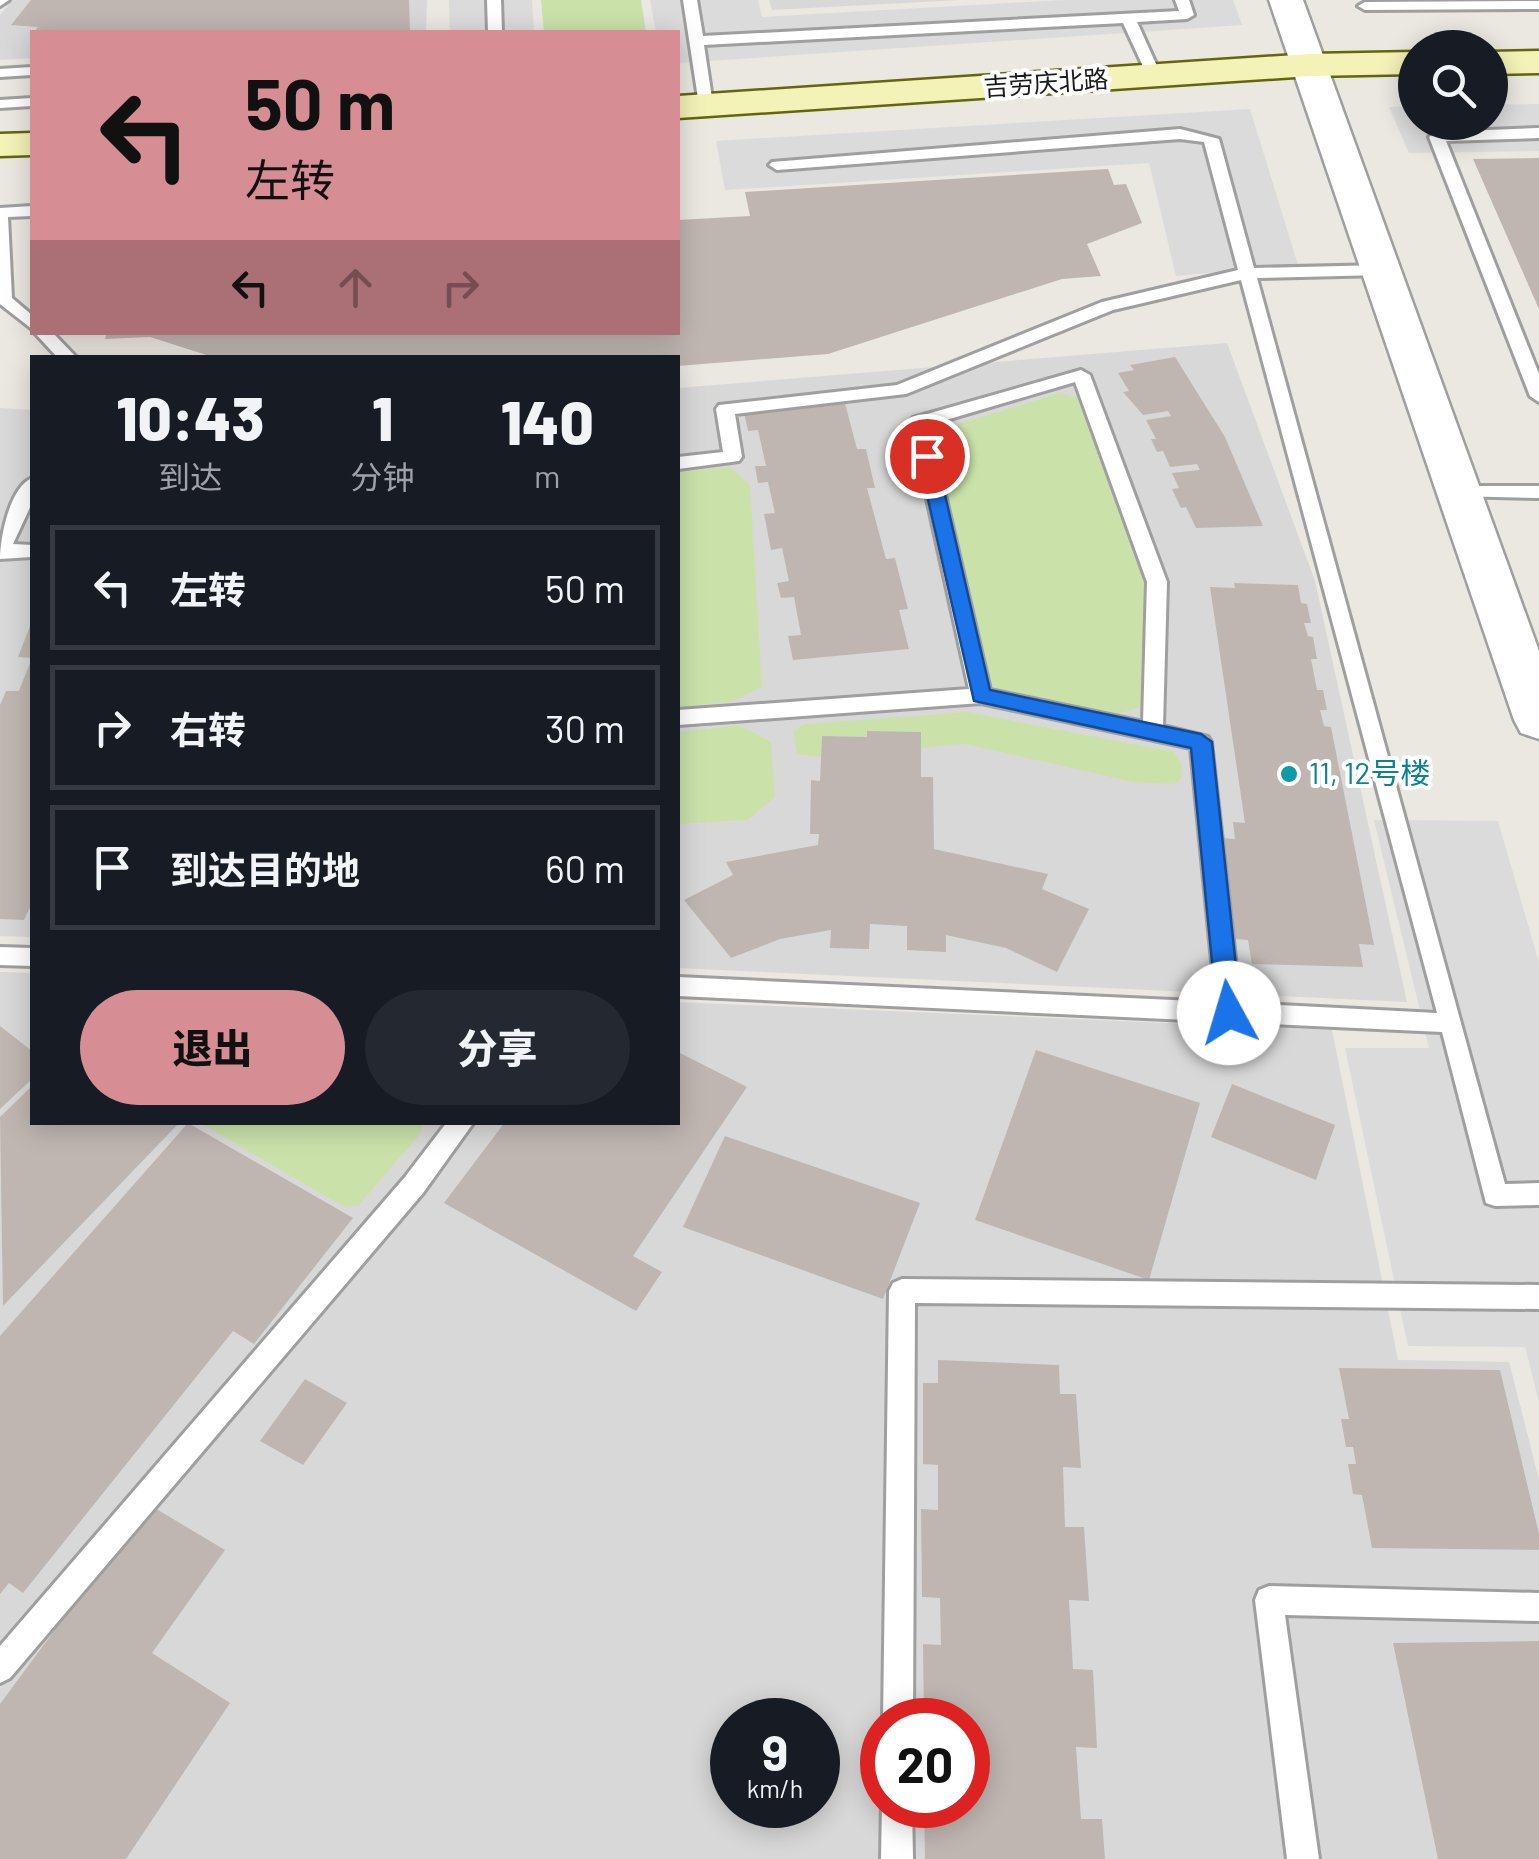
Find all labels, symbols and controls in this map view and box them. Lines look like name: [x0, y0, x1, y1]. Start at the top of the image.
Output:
map controls: [1398, 30, 1508, 140]
button: search: [1398, 30, 1508, 140]
text: 50 m: [245, 60, 395, 144]
street label: 吉劳庆北路: [983, 63, 1109, 101]
icon: left: [80, 70, 210, 200]
text: 左转: [245, 152, 335, 206]
icon: left: [223, 260, 278, 315]
icon: ahead: [328, 260, 383, 315]
icon: right: [433, 260, 488, 315]
text: 10:43: [116, 381, 264, 453]
text: 1: [372, 381, 393, 453]
text: 140: [501, 385, 594, 457]
pin: [885, 414, 970, 499]
icon: arrive: [900, 429, 955, 484]
text: m: [534, 456, 561, 494]
text: 到达: [158, 457, 222, 495]
text: 分钟: [351, 457, 415, 495]
icon: left: [85, 560, 140, 615]
text: 50 m: [545, 565, 625, 611]
text: 左转: [170, 566, 246, 612]
icon: right: [85, 700, 140, 755]
text: 30 m: [545, 705, 625, 751]
text: 右转: [170, 706, 246, 752]
place label: 11, 12号楼: [1309, 754, 1431, 790]
marker: 11, 12号楼: [1278, 763, 1300, 785]
icon: arrive: [85, 840, 140, 895]
text: 60 m: [545, 845, 625, 891]
text: 到达目的地: [170, 846, 360, 892]
position arrow: [1177, 961, 1281, 1065]
button: 退出: [80, 990, 345, 1105]
button: 分享: [365, 990, 630, 1105]
speed limit sign: 20: [860, 1698, 990, 1828]
text: 9: [762, 1721, 788, 1781]
text: km/h: [747, 1773, 803, 1803]

